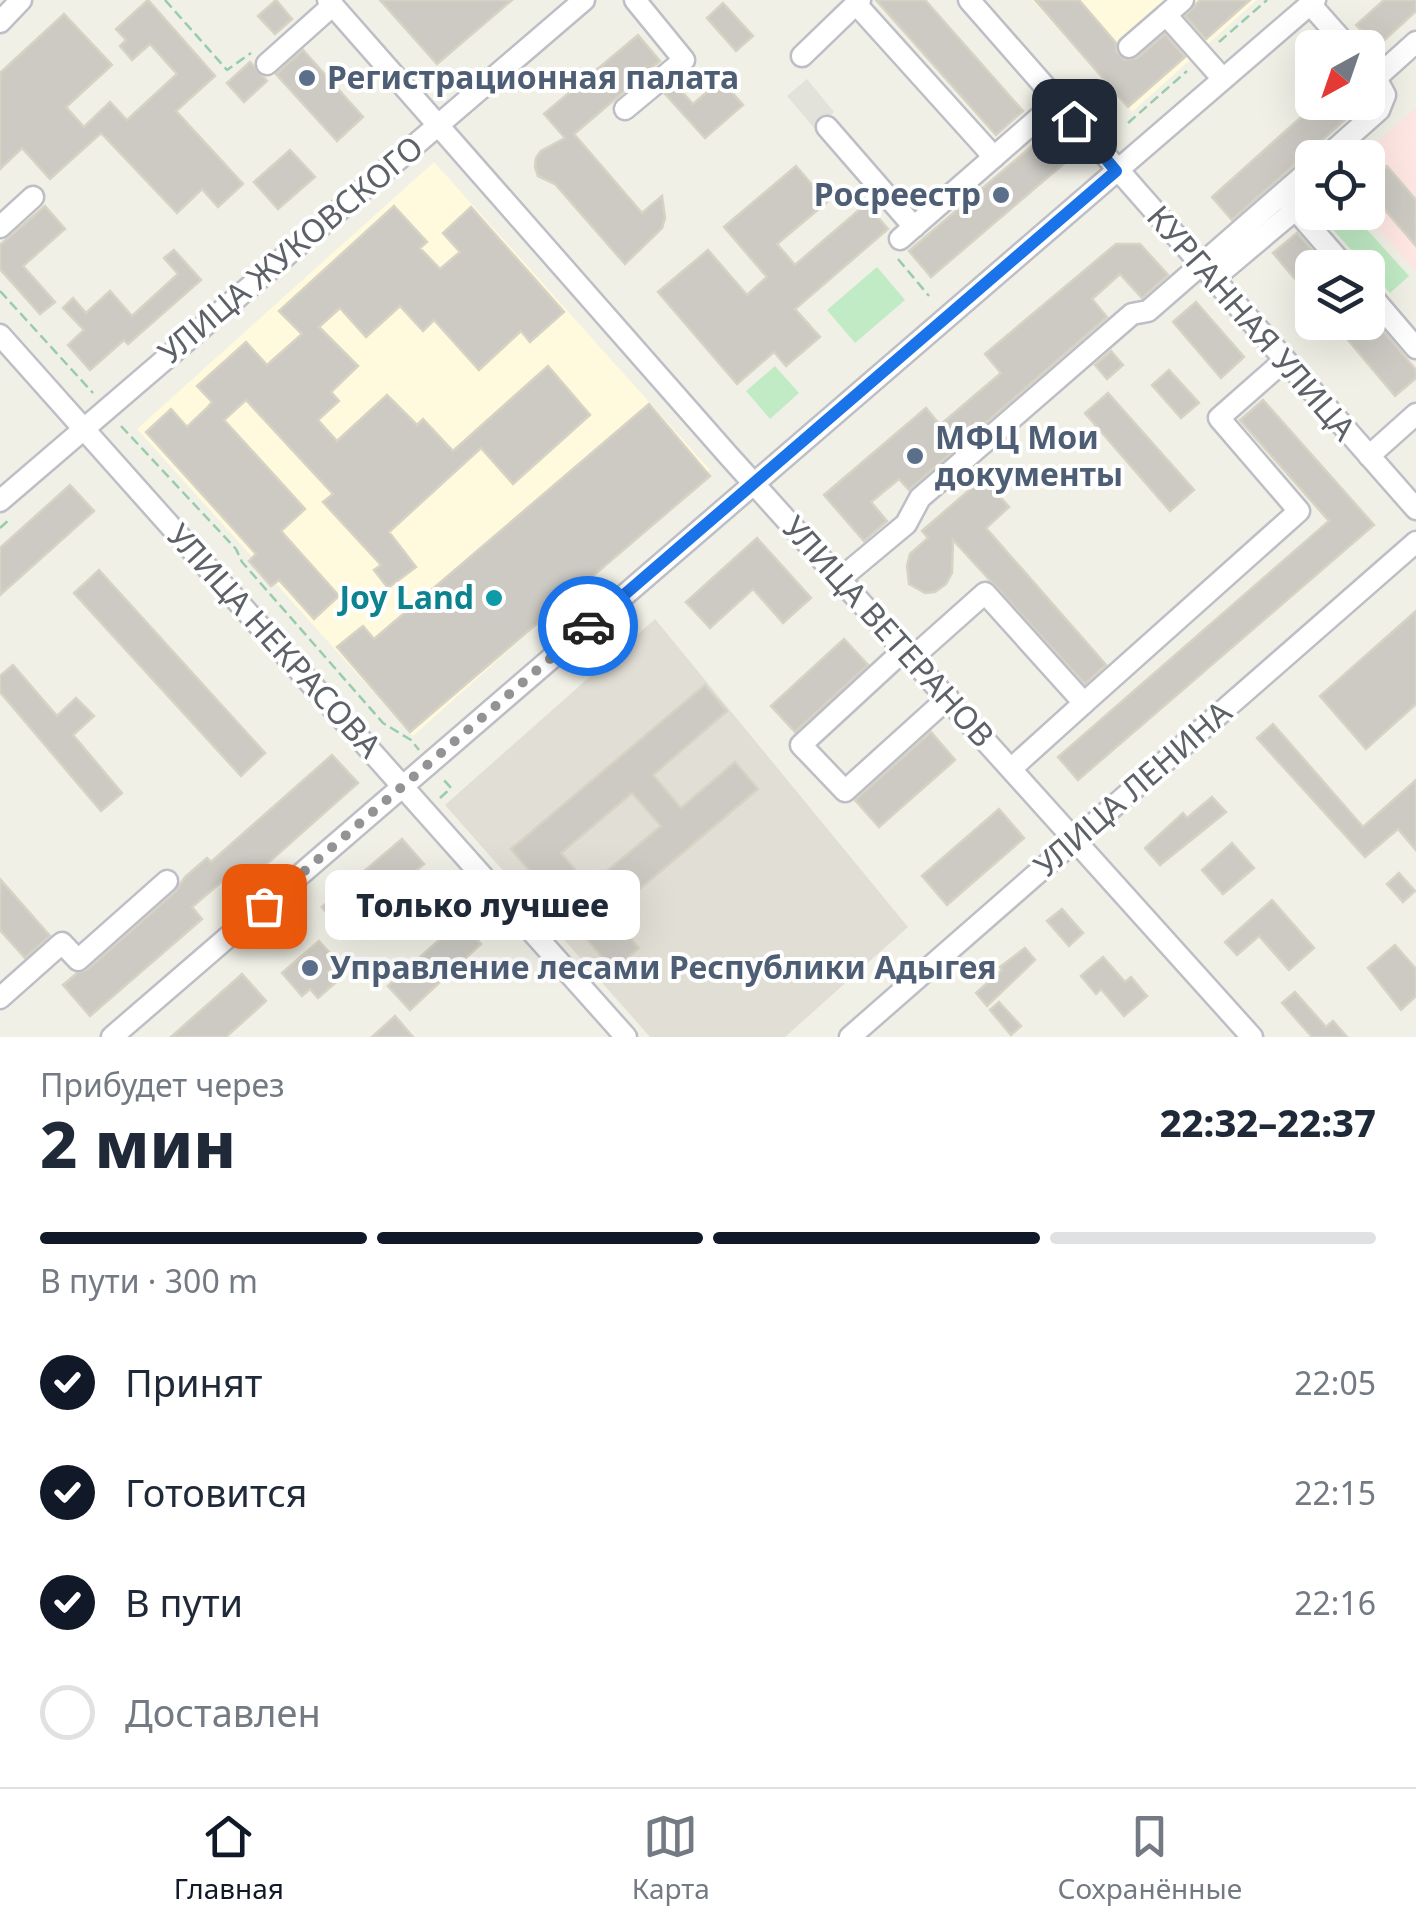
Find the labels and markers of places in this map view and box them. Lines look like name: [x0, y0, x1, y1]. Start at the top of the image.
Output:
place label: Регистрационная палата: [327, 55, 739, 98]
marker: Регистрационная палата: [296, 67, 318, 89]
pin: [1032, 79, 1117, 164]
place label: Росреестр: [814, 172, 981, 215]
marker: Росреестр: [990, 184, 1012, 206]
place label: МФЦ Мои документы: [935, 415, 1123, 495]
marker: МФЦ Мои документы: [904, 445, 926, 467]
place label: Joy Land: [336, 575, 474, 618]
marker: Joy Land: [483, 587, 505, 609]
pin: [222, 864, 307, 949]
callout: Только лучшее: [324, 871, 639, 941]
place label: Управление лесами Республики Адыгея: [330, 945, 997, 988]
marker: Управление лесами Республики Адыгея: [299, 957, 321, 979]

